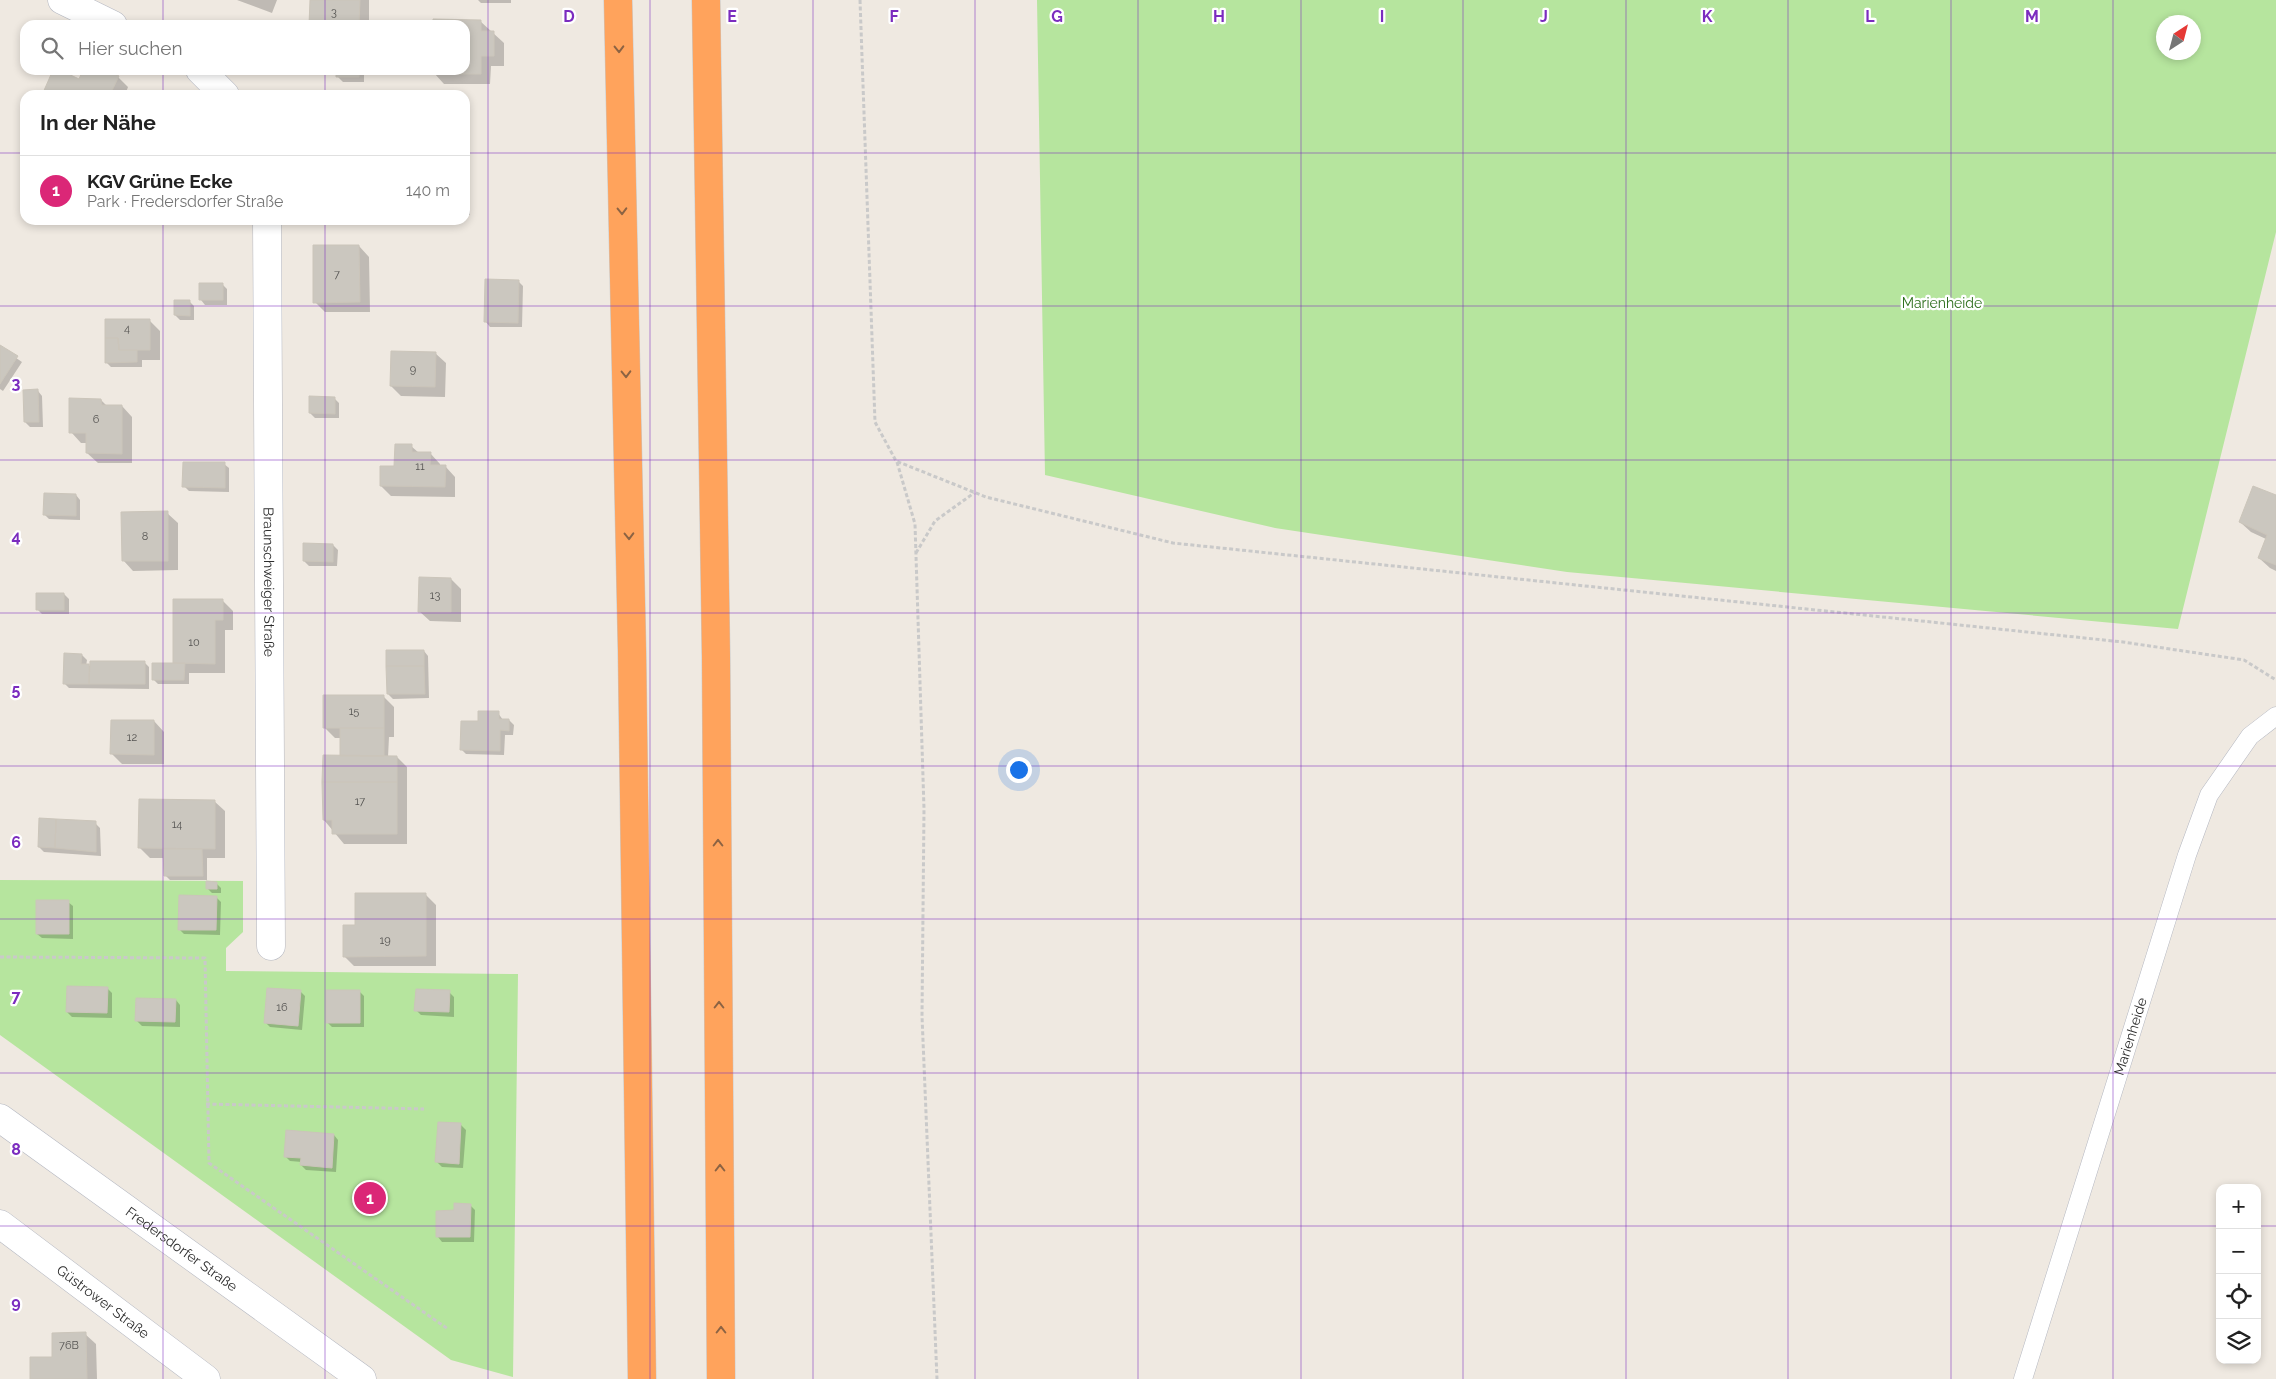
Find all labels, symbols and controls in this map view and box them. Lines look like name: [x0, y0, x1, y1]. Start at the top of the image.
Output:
house number: 3: [331, 6, 337, 19]
text: D: [563, 7, 575, 26]
text: E: [727, 7, 737, 26]
text: F: [889, 7, 899, 26]
text: G: [1051, 7, 1063, 26]
text: H: [1213, 7, 1225, 26]
text: I: [1380, 7, 1384, 26]
text: J: [1540, 7, 1548, 26]
text: K: [1702, 7, 1713, 26]
text: L: [1865, 7, 1875, 26]
text: M: [2025, 7, 2039, 26]
north arrow: [2156, 15, 2201, 60]
search box: [20, 20, 470, 75]
icon: search: [38, 34, 66, 62]
text: Hier suchen: [78, 37, 183, 59]
one-way arrow: [613, 45, 624, 53]
text: In der Nähe: [40, 110, 156, 135]
text: KGV Grüne Ecke: [87, 170, 233, 192]
text: 1: [52, 181, 60, 200]
text: 140 m: [406, 181, 450, 200]
text: Park · Fredersdorfer Straße: [87, 192, 283, 211]
one-way arrow: [617, 208, 627, 215]
house number: 7: [334, 268, 340, 281]
park label: Marienheide: [1902, 295, 1982, 311]
house number: 4: [124, 322, 130, 335]
house number: 9: [410, 363, 416, 376]
one-way arrow: [620, 370, 631, 378]
text: 3: [12, 374, 21, 393]
house number: 6: [93, 413, 100, 426]
house number: 11: [415, 460, 425, 473]
street label: Braunschweiger Straße: [261, 507, 277, 657]
text: 4: [11, 527, 21, 546]
house number: 8: [142, 530, 148, 543]
one-way arrow: [624, 532, 634, 540]
house number: 13: [430, 589, 440, 602]
house number: 10: [188, 636, 200, 649]
text: 5: [12, 680, 21, 699]
house number: 15: [349, 705, 359, 718]
house number: 12: [127, 731, 137, 744]
your location: [1006, 757, 1032, 783]
house number: 17: [355, 795, 365, 808]
house number: 14: [172, 818, 182, 831]
text: 6: [11, 833, 21, 852]
one-way arrow: [712, 839, 723, 847]
house number: 19: [379, 934, 391, 947]
text: 7: [12, 987, 21, 1006]
street label: Marienheide: [2111, 996, 2150, 1077]
house number: 16: [276, 1001, 288, 1014]
one-way arrow: [714, 1001, 724, 1009]
text: 8: [11, 1140, 21, 1159]
one-way arrow: [715, 1164, 725, 1172]
pin: 1: [354, 1179, 386, 1217]
map controls: [2216, 1184, 2261, 1364]
button: +: [2216, 1184, 2261, 1229]
street label: Fredersdorfer Straße: [123, 1203, 241, 1295]
button: −: [2216, 1229, 2261, 1274]
street label: Güstrower Straße: [54, 1262, 153, 1342]
button: locate: [2216, 1274, 2261, 1319]
text: 9: [11, 1293, 21, 1312]
button: layers: [2216, 1319, 2261, 1364]
one-way arrow: [716, 1326, 726, 1334]
house number: 76B: [59, 1339, 79, 1352]

